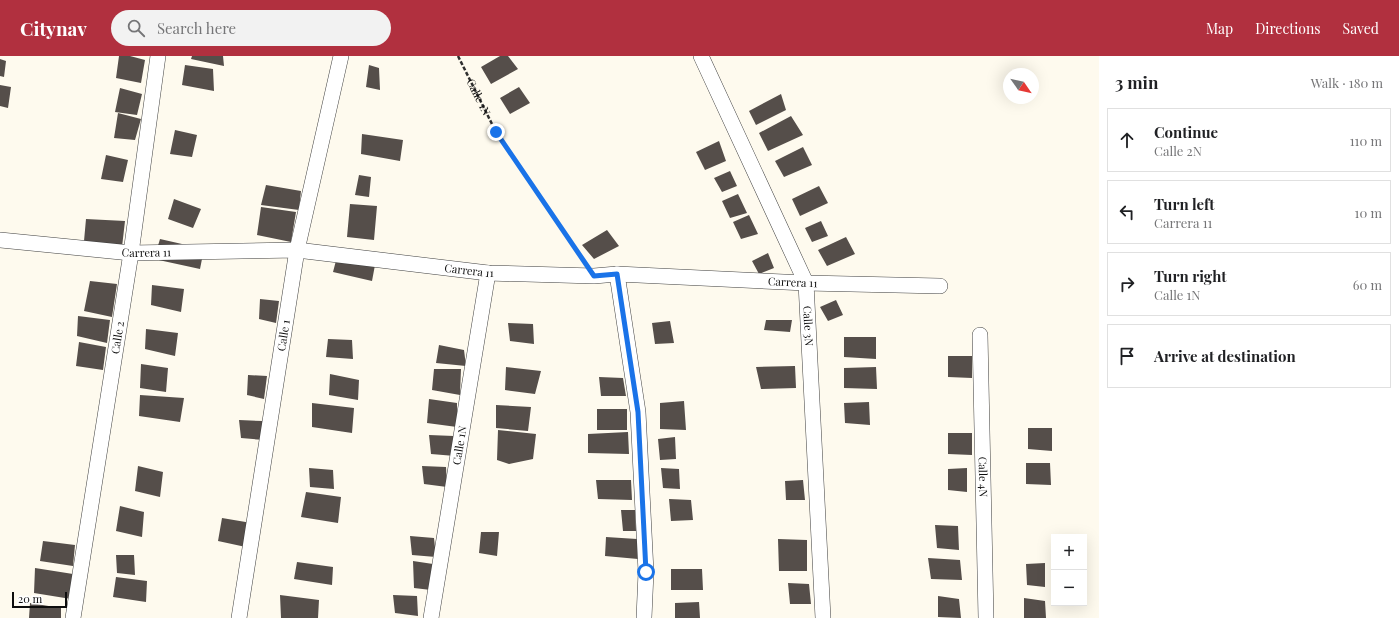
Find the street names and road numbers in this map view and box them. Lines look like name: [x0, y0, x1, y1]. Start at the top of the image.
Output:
street label: Calle 1N: [463, 76, 495, 118]
street label: Carrera 11: [121, 244, 171, 260]
street label: Carrera 11: [444, 260, 494, 280]
street label: Carrera 11: [768, 273, 817, 290]
street label: Calle 3N: [800, 305, 817, 347]
street label: Calle 1: [273, 319, 293, 352]
street label: Calle 2: [107, 320, 127, 355]
street label: Calle 1N: [448, 424, 470, 466]
street label: Calle 4N: [976, 457, 991, 498]

